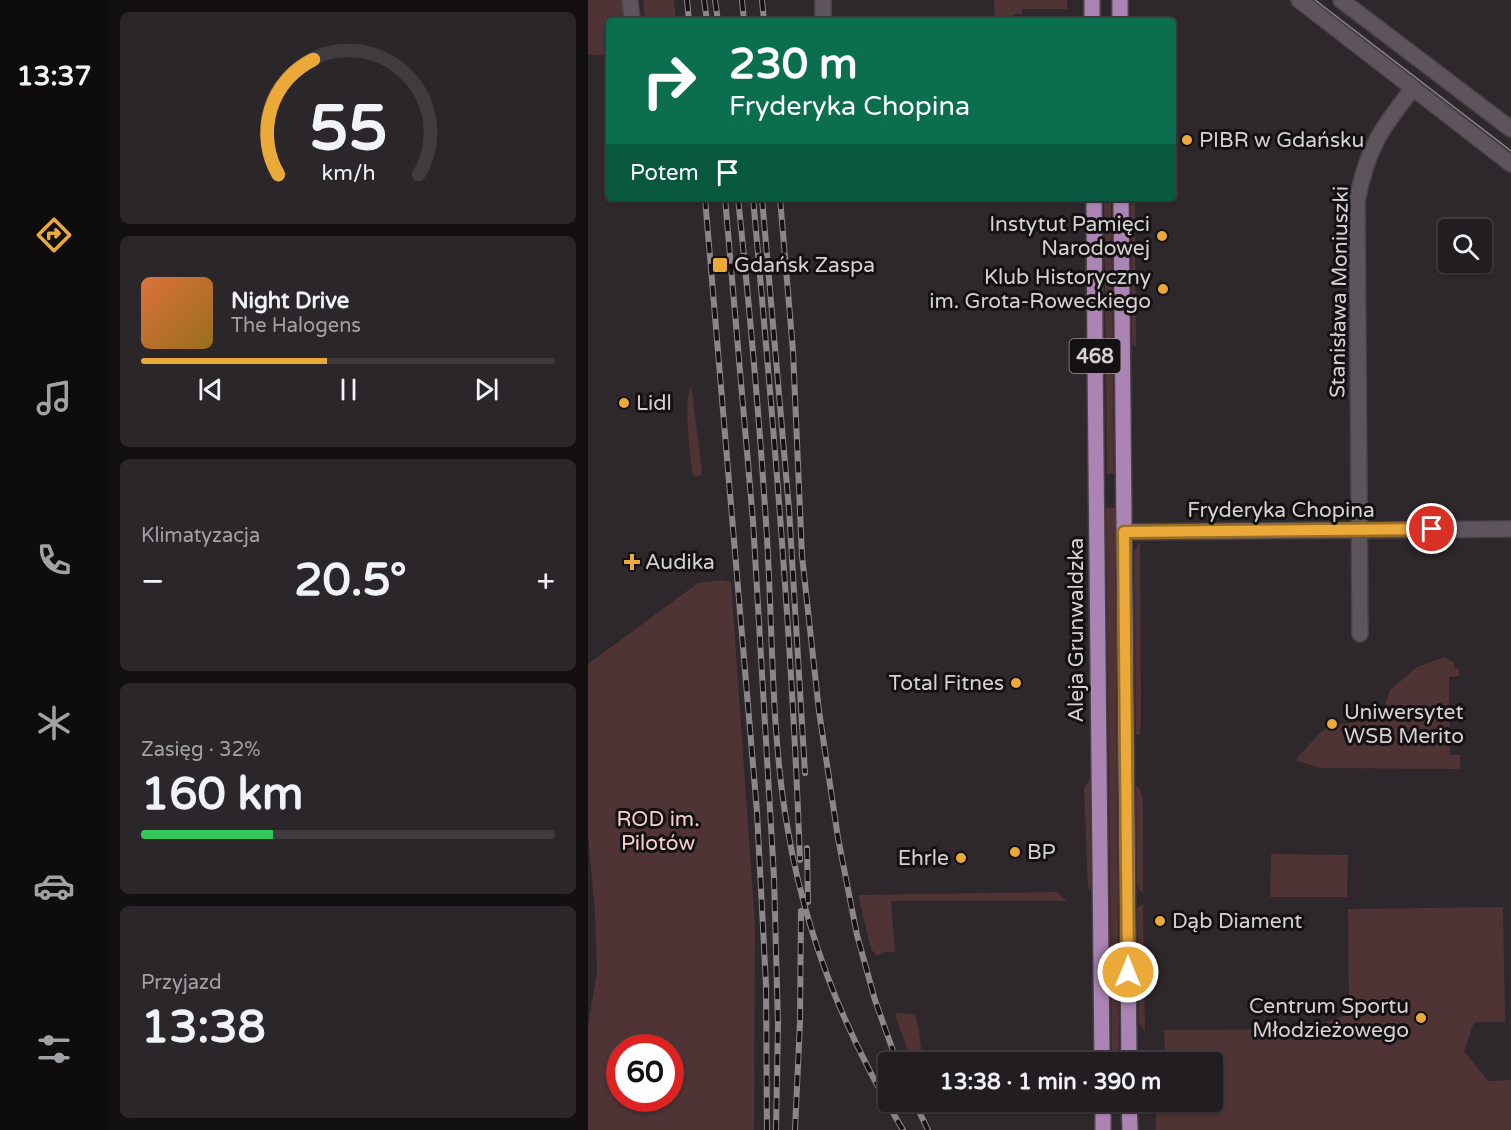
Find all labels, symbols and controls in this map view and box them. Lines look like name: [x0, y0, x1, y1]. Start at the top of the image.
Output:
text: 230 m: [729, 39, 858, 90]
icon: right: [630, 42, 708, 120]
text: 13:37: [17, 60, 91, 93]
text: Fryderyka Chopina: [729, 90, 970, 123]
text: 55: [309, 92, 387, 167]
place label: PIBR w Gdańsku: [1199, 128, 1364, 153]
marker: PIBR w Gdańsku: [1180, 133, 1194, 147]
icon: arrive: [711, 156, 744, 189]
text: km/h: [321, 160, 375, 186]
text: Potem: [630, 160, 699, 186]
street label: Stanisława Moniuszki: [1325, 186, 1354, 398]
place label: Instytut Pamięci Narodowej: [989, 212, 1150, 261]
icon: directions: [33, 214, 75, 256]
map controls: [1438, 219, 1492, 273]
button: search: [1438, 219, 1492, 273]
marker: Instytut Pamięci Narodowej: [1155, 229, 1169, 243]
place label: Gdańsk Zaspa: [734, 253, 875, 278]
marker: Gdańsk Zaspa: [711, 256, 729, 274]
place label: Klub Historyczny im. Grota-Roweckiego: [929, 265, 1151, 314]
marker: Klub Historyczny im. Grota-Roweckiego: [1156, 282, 1170, 296]
text: Night Drive: [231, 288, 349, 314]
text: The Halogens: [231, 314, 361, 338]
road number: 468: [1070, 339, 1120, 373]
icon: previous: [194, 373, 227, 406]
icon: pause: [332, 373, 365, 406]
icon: next: [470, 373, 503, 406]
icon: music: [33, 377, 75, 419]
place label: Lidl: [636, 391, 672, 416]
marker: Lidl: [617, 396, 631, 410]
street label: Fryderyka Chopina: [1187, 498, 1375, 523]
pin: [1406, 503, 1457, 554]
icon: arrive: [1415, 512, 1448, 545]
text: Klimatyzacja: [141, 524, 260, 548]
street label: Aleja Grunwaldzka: [1064, 538, 1089, 722]
icon: phone: [33, 539, 75, 581]
place label: Audika: [645, 550, 715, 575]
marker: Audika: [623, 553, 641, 571]
text: 20.5°: [294, 554, 407, 608]
text: −: [141, 562, 165, 601]
text: +: [536, 562, 555, 601]
place label: Total Fitnes: [889, 671, 1004, 696]
marker: Total Fitnes: [1009, 676, 1023, 690]
place label: Uniwersytet WSB Merito: [1344, 700, 1464, 749]
icon: climate: [33, 702, 75, 744]
marker: Uniwersytet WSB Merito: [1325, 717, 1339, 731]
text: Zasięg · 32%: [141, 738, 261, 762]
text: 160 km: [141, 768, 303, 822]
park label: ROD im. Pilotów: [616, 807, 700, 856]
place label: BP: [1027, 840, 1056, 865]
marker: BP: [1008, 845, 1022, 859]
place label: Ehrle: [898, 846, 949, 871]
marker: Ehrle: [954, 851, 968, 865]
icon: car: [33, 865, 75, 907]
place label: Dąb Diament: [1172, 909, 1302, 934]
marker: Dąb Diament: [1153, 914, 1167, 928]
position arrow: [1096, 940, 1160, 1004]
text: Przyjazd: [141, 971, 222, 995]
place label: Centrum Sportu Młodzieżowego: [1249, 994, 1409, 1043]
text: 13:38: [141, 1001, 266, 1055]
marker: Centrum Sportu Młodzieżowego: [1414, 1011, 1428, 1025]
icon: filters: [33, 1028, 75, 1070]
speed limit sign: 60: [606, 1034, 684, 1112]
text: 13:38 · 1 min · 390 m: [940, 1069, 1161, 1095]

